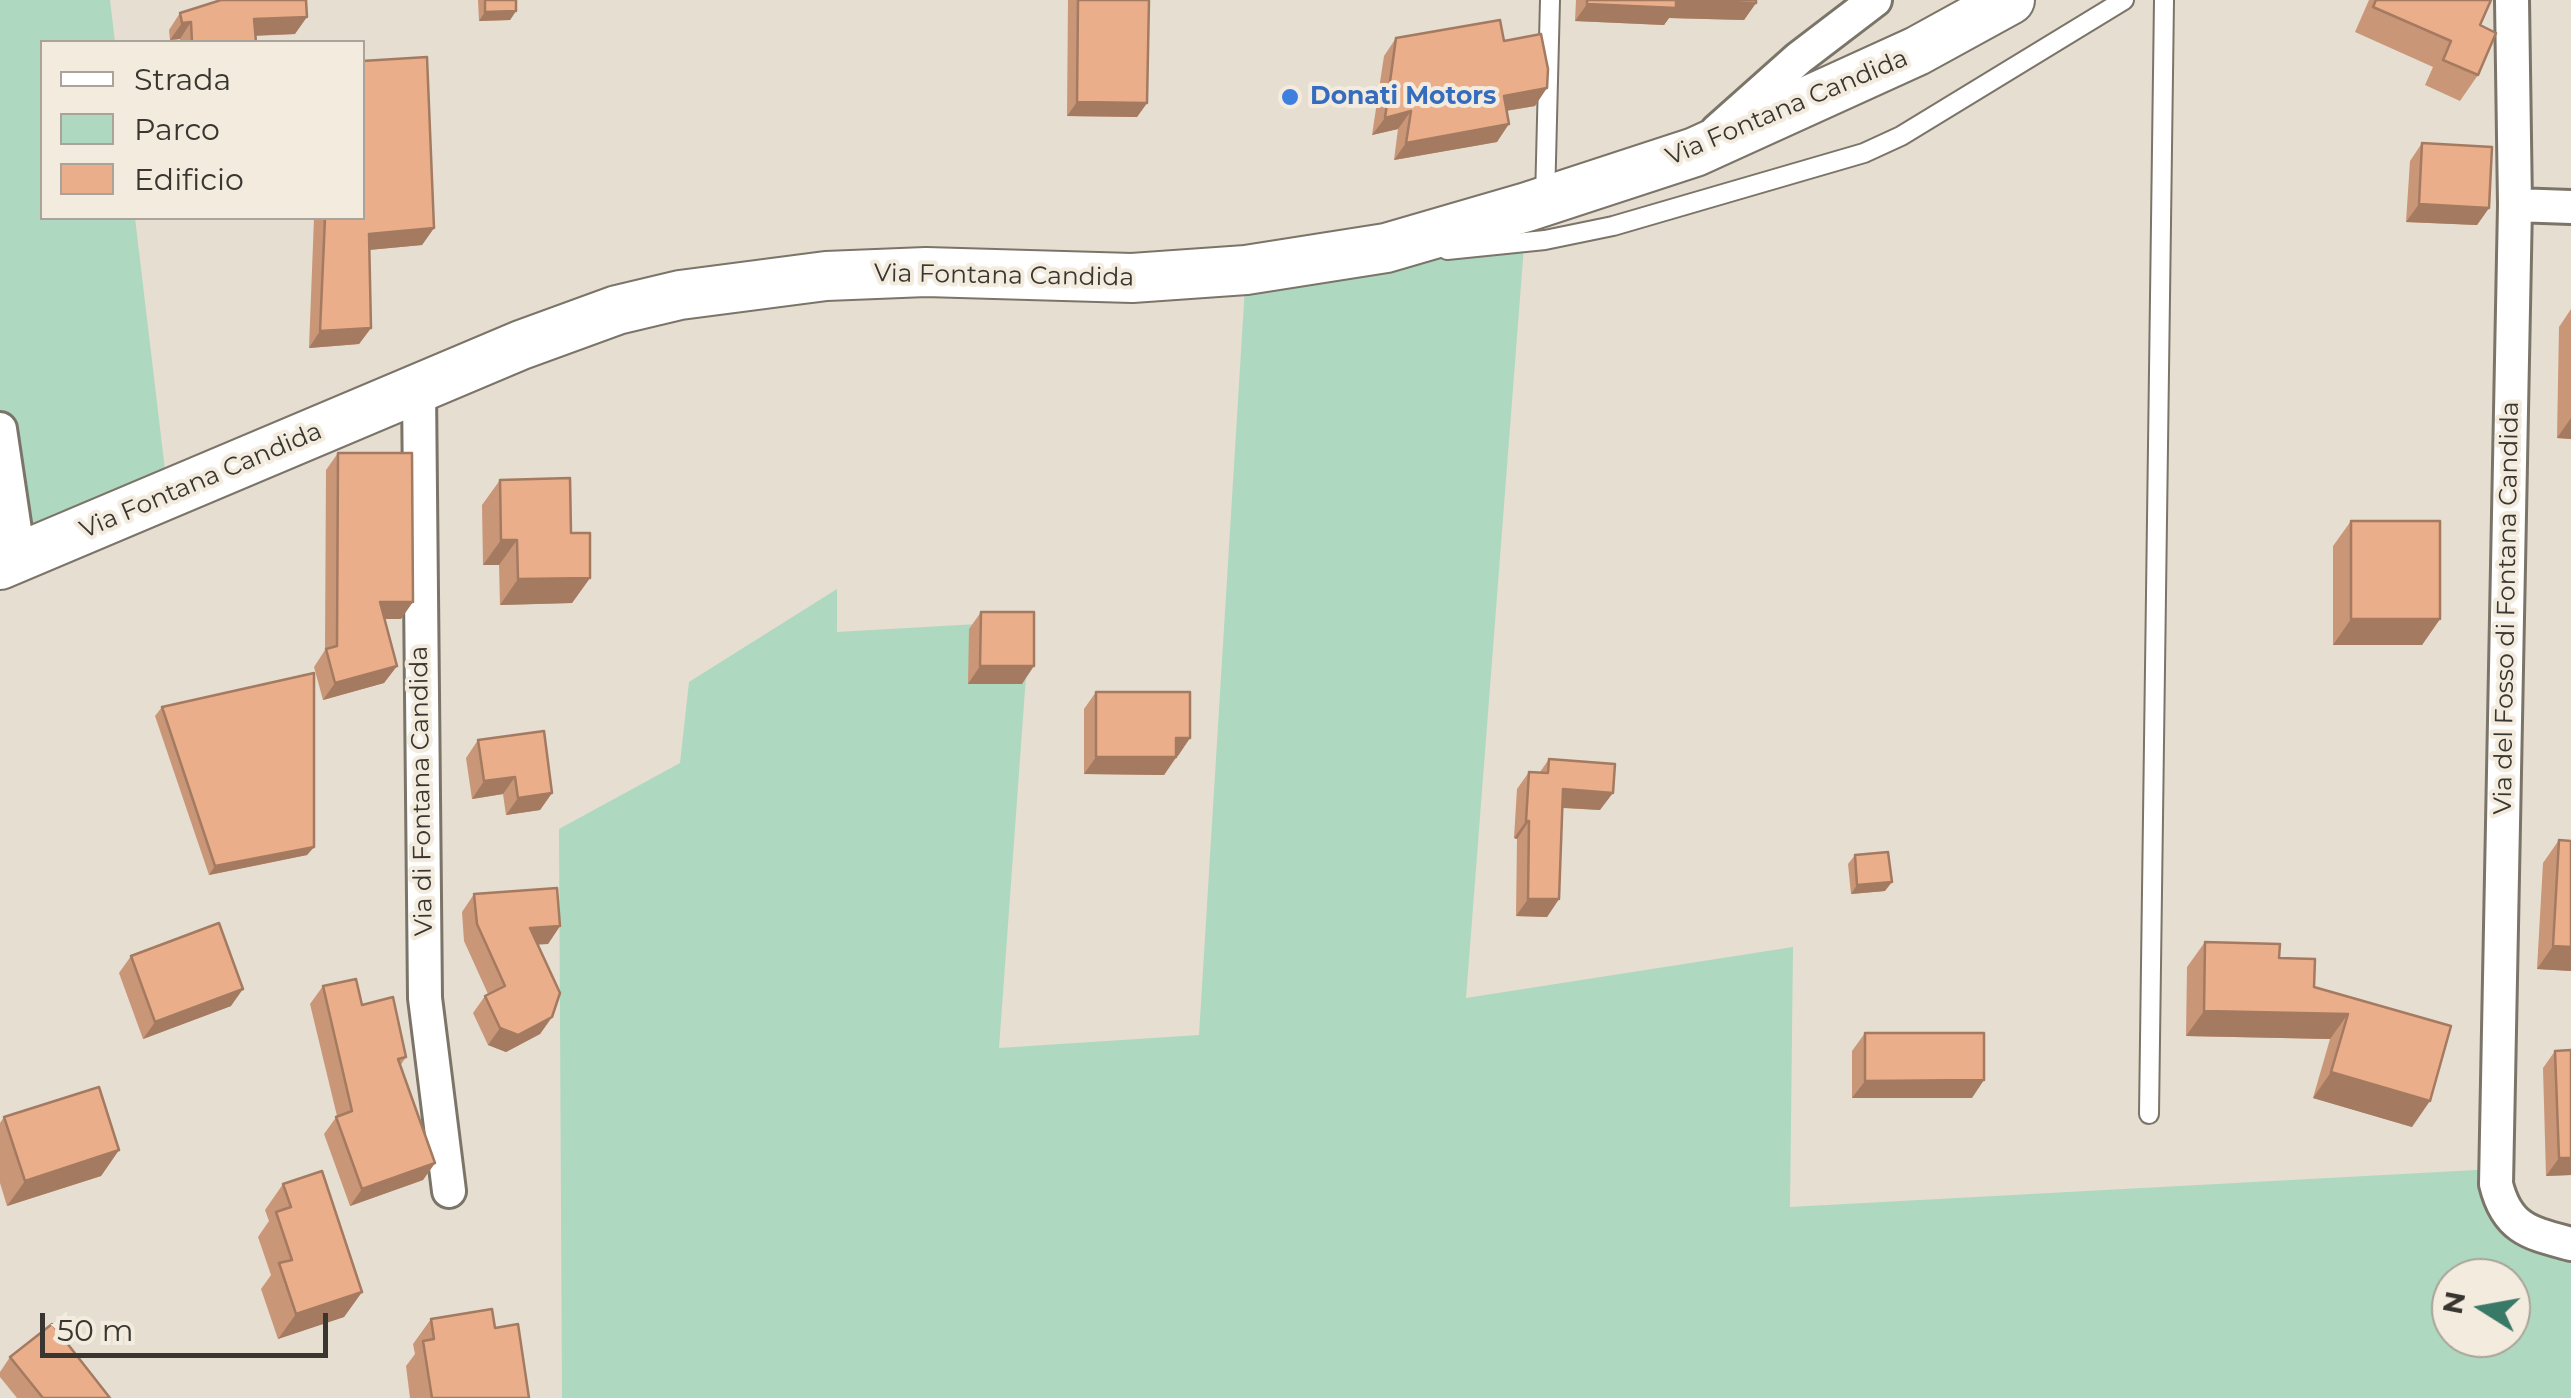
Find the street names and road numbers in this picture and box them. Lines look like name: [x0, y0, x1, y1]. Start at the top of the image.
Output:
street label: Via Fontana Candida: [1661, 43, 1913, 173]
street label: Via Fontana Candida: [874, 259, 1134, 293]
street label: Via del Fosso di Fontana Candida: [2488, 401, 2526, 815]
street label: Via Fontana Candida: [75, 416, 327, 546]
street label: Via di Fontana Candida: [404, 646, 440, 936]

